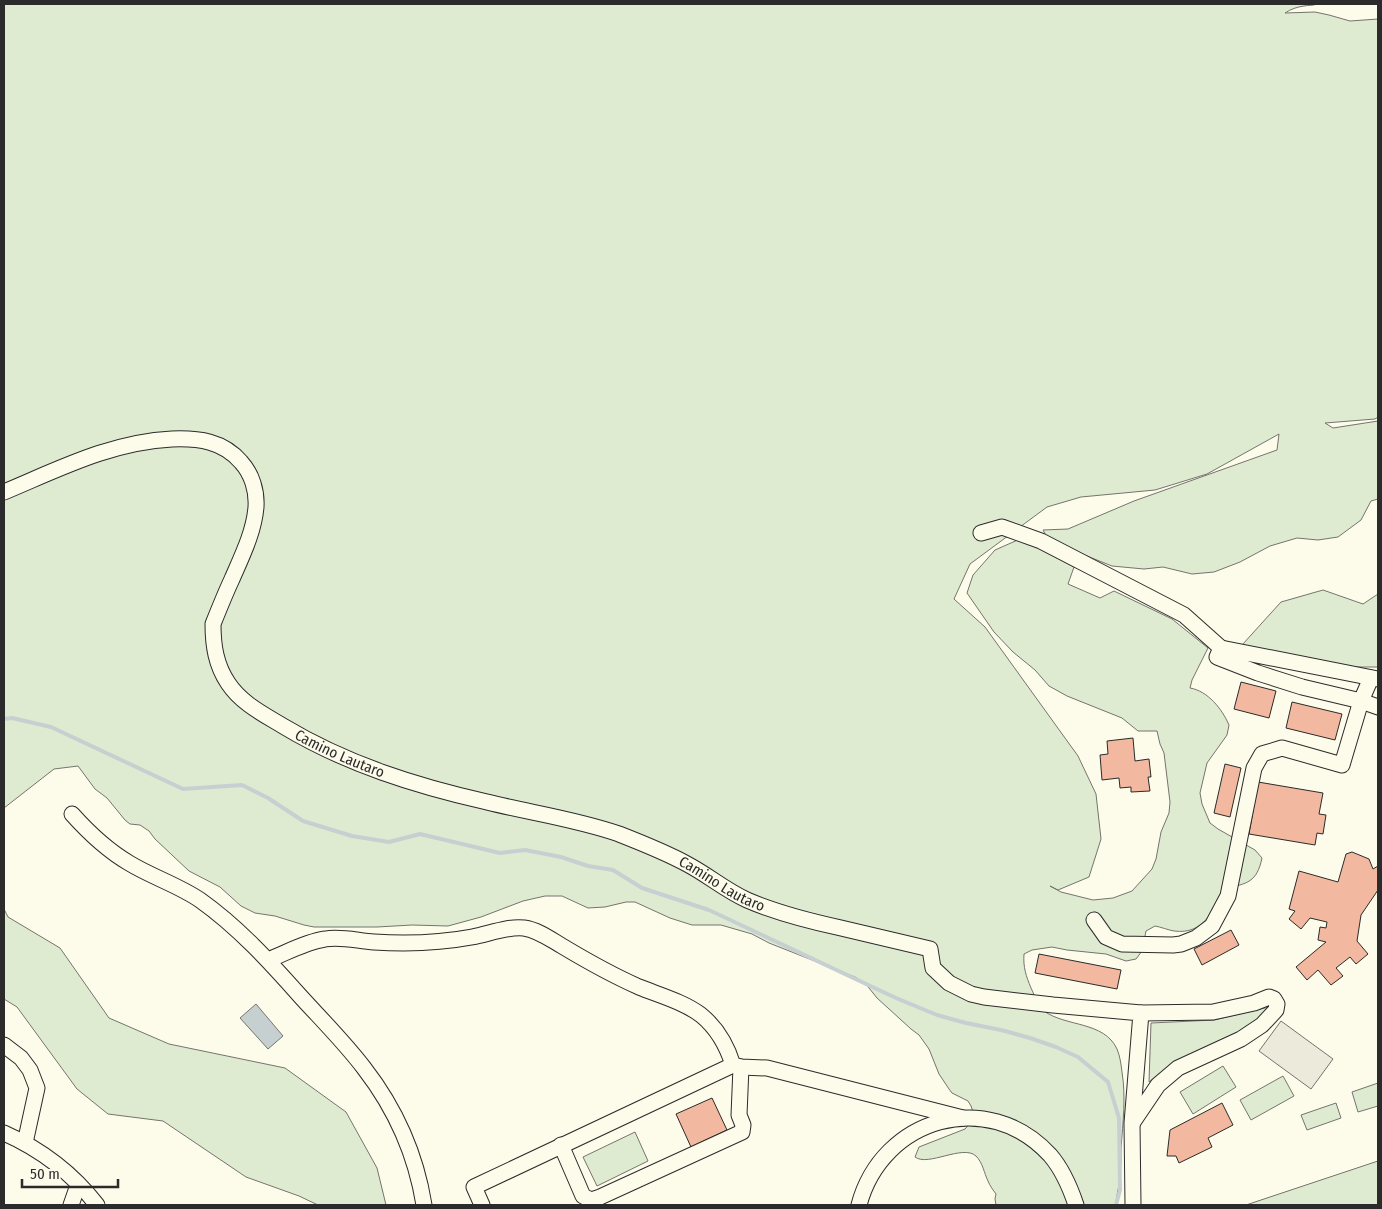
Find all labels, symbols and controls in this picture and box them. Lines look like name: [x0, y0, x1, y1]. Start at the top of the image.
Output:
street label: Camino Lautaro: [292, 726, 387, 781]
street label: Camino Lautaro: [676, 852, 767, 915]
scale bar: [22, 1156, 119, 1188]
text: 50 m: [30, 1165, 60, 1183]

